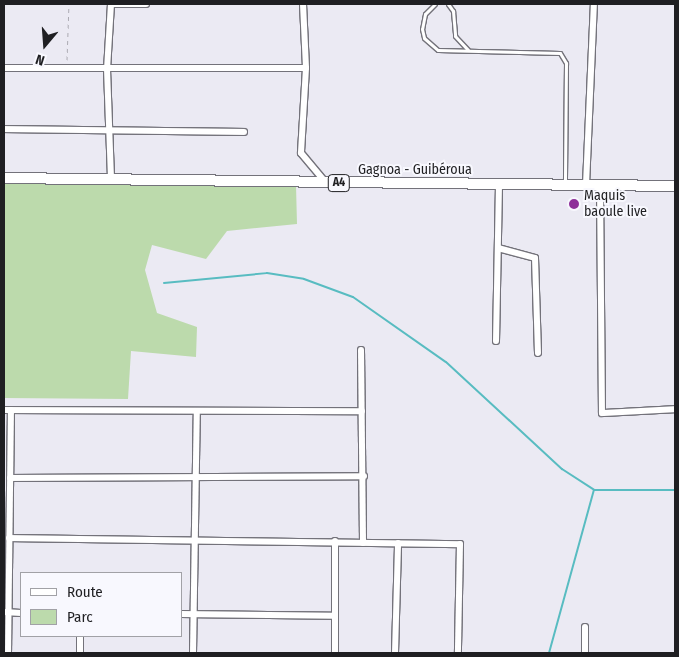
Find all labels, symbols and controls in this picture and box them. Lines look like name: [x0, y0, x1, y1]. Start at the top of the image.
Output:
north arrow: [20, 20, 70, 70]
text: N: [34, 50, 47, 69]
street label: Gagnoa - Guibéroua: [358, 162, 472, 178]
road number: A4: [328, 174, 350, 192]
place label: Maquis baoule live: [584, 188, 647, 220]
marker: Maquis baoule live: [568, 198, 580, 210]
legend: [20, 572, 182, 637]
text: Route: [67, 583, 103, 601]
text: Parc: [67, 608, 93, 626]

